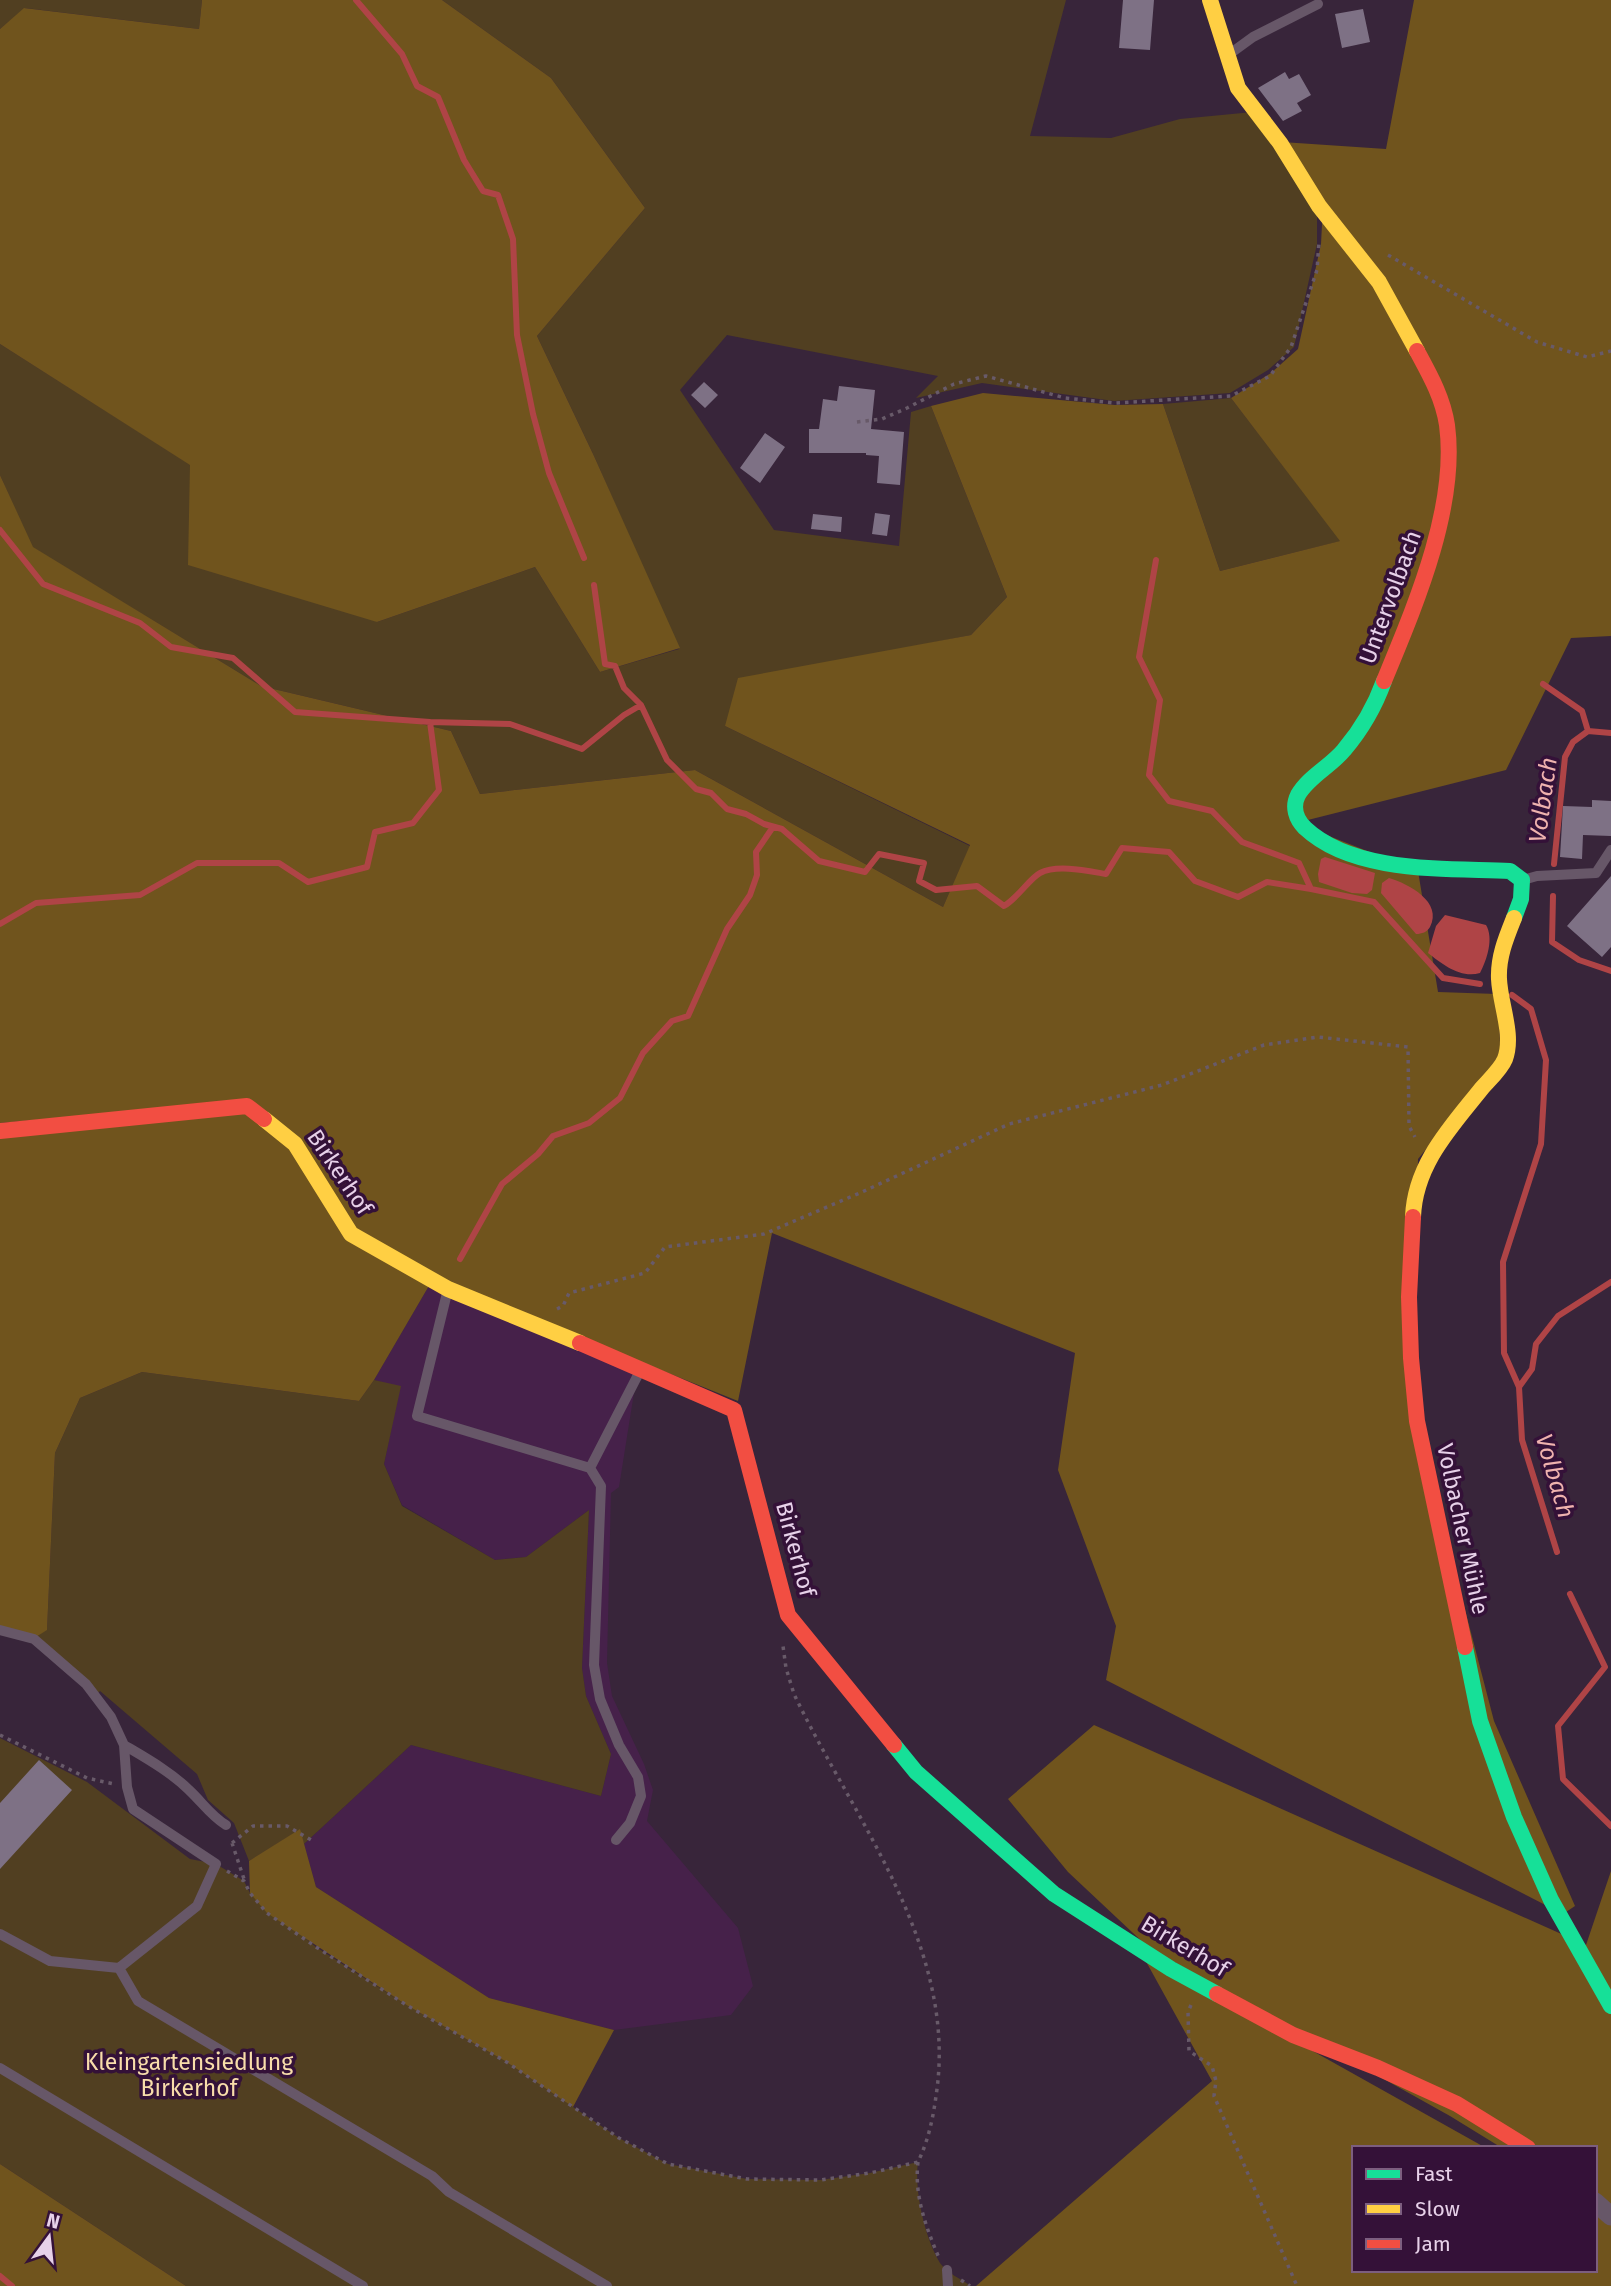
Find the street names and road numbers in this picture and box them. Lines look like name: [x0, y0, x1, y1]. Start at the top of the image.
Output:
street label: Untervolbach: [1353, 526, 1427, 668]
street label: Birkerhof: [301, 1124, 380, 1222]
street label: Volbacher Mühle: [1431, 1441, 1495, 1617]
street label: Birkerhof: [770, 1499, 823, 1602]
street label: Birkerhof: [1136, 1909, 1236, 1984]

